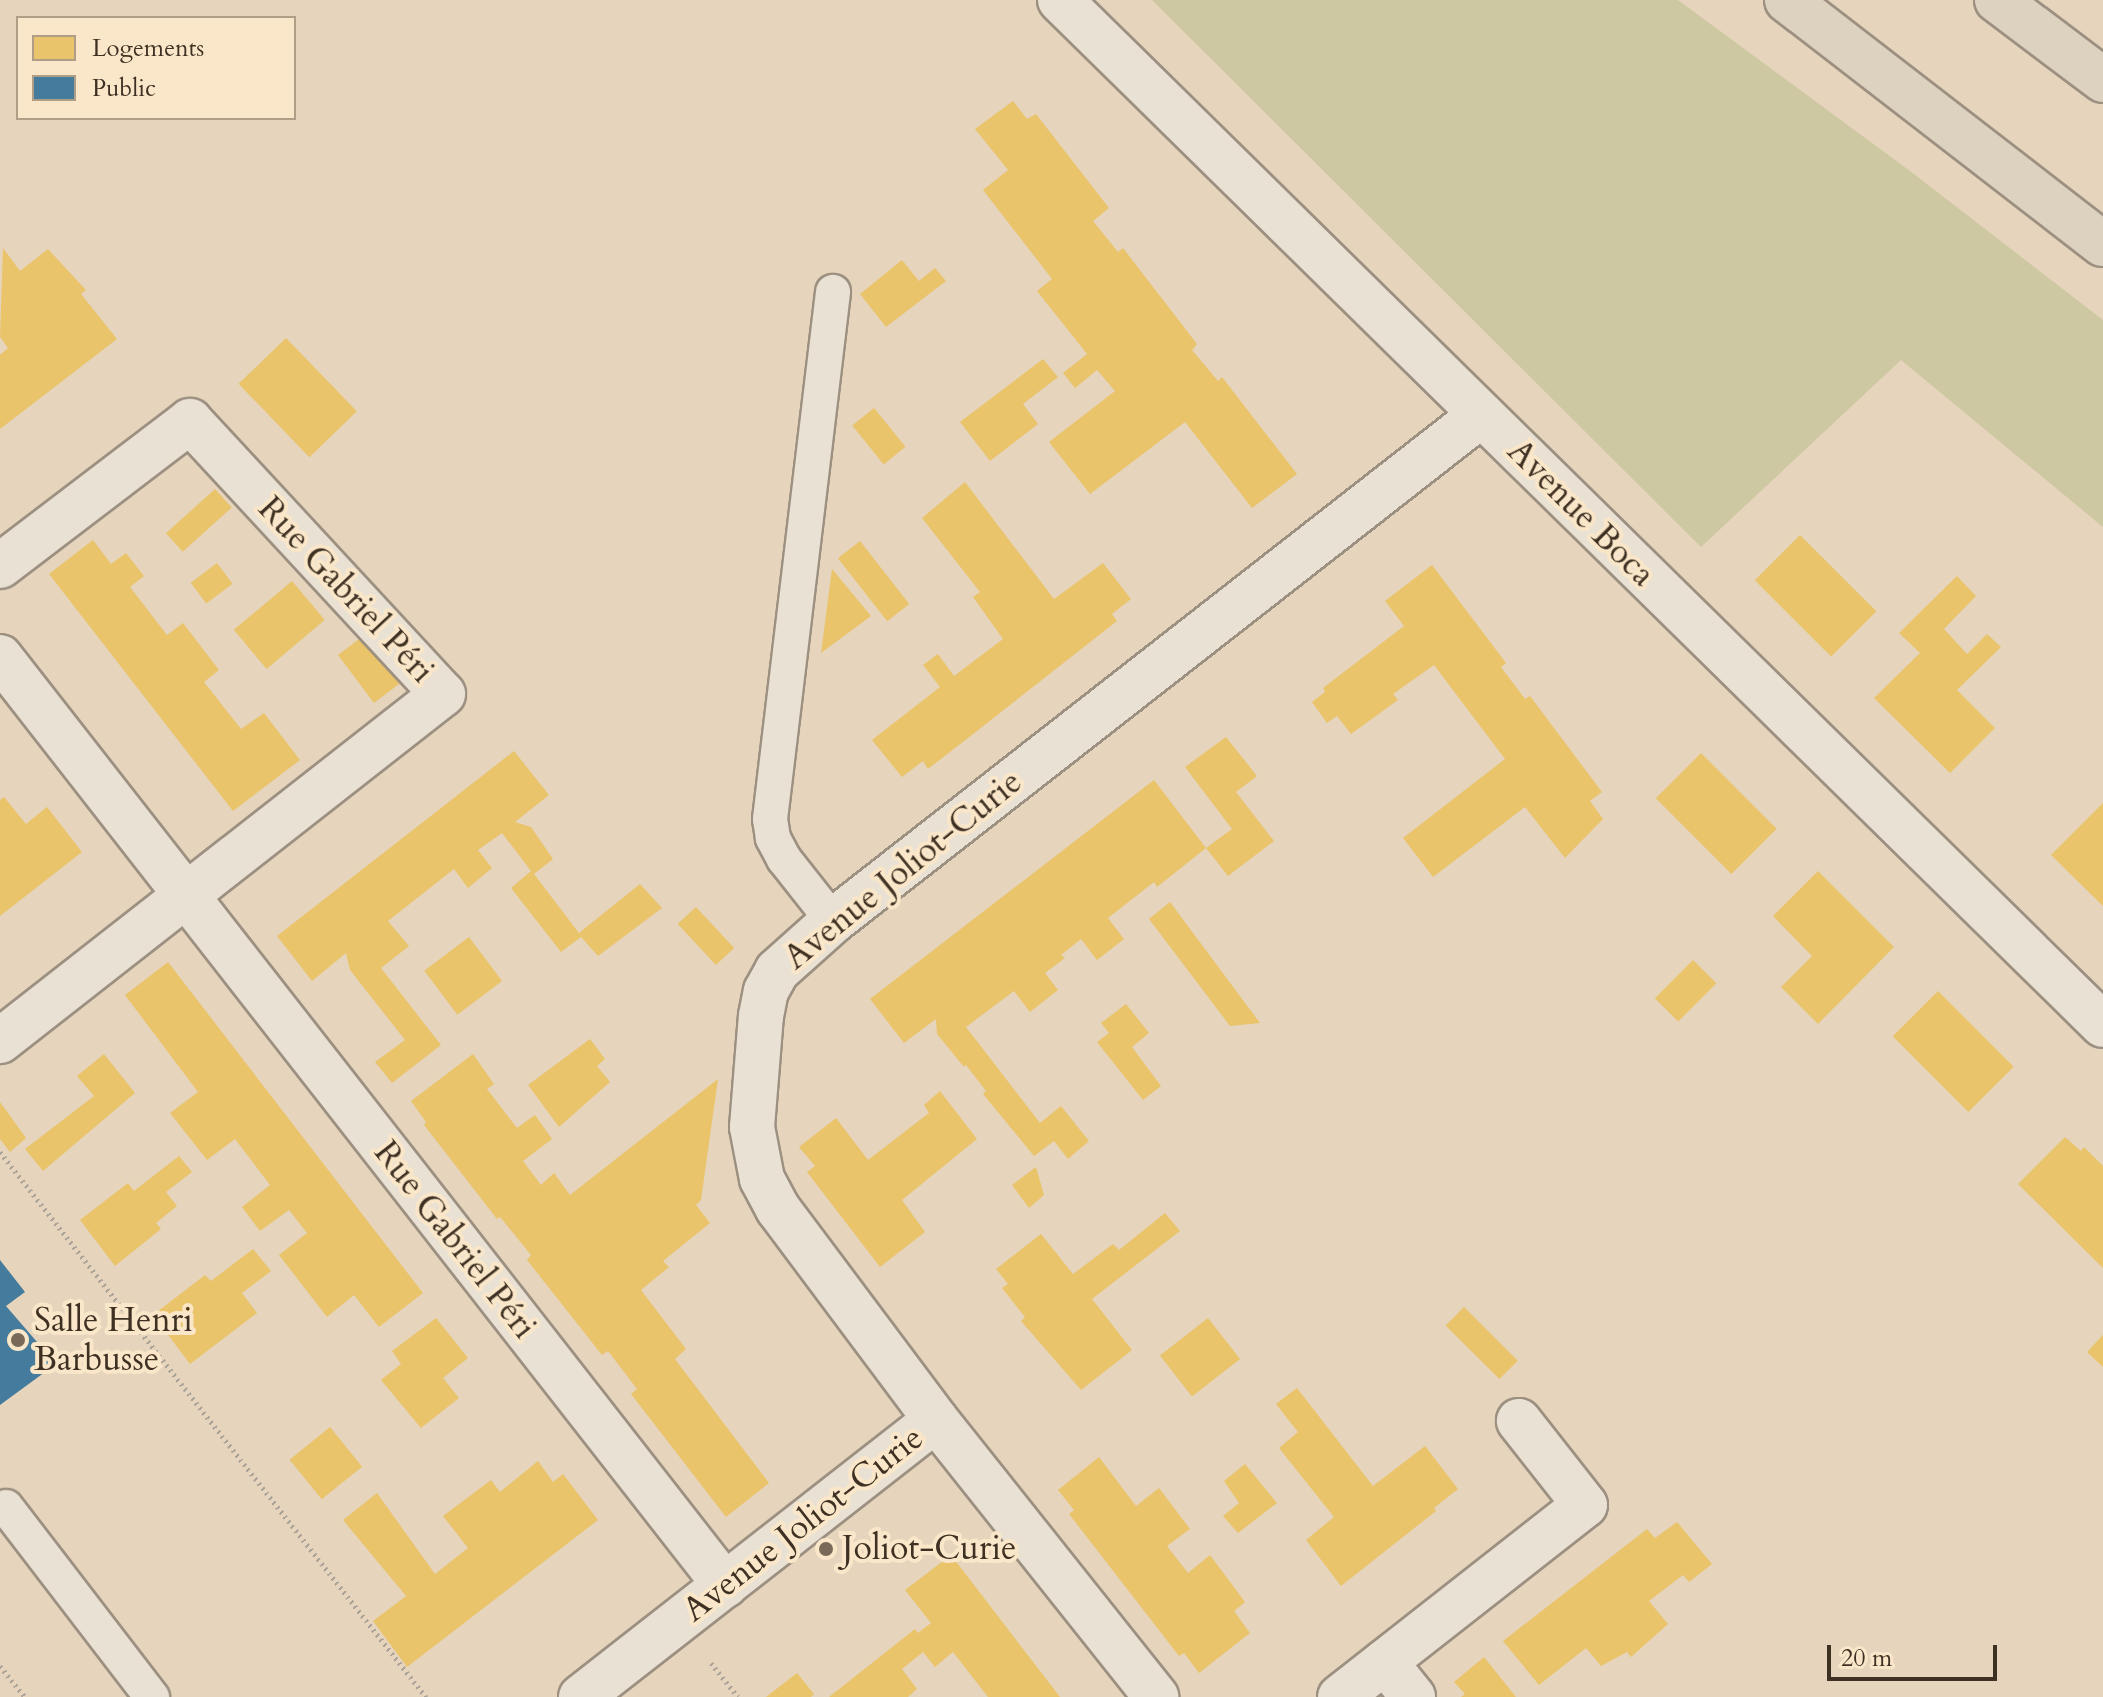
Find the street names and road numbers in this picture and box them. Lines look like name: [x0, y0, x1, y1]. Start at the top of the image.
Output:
street label: Avenue Boca: [1499, 431, 1663, 595]
street label: Rue Gabriel Péri: [249, 489, 443, 691]
street label: Avenue Joliot-Curie: [776, 762, 1030, 978]
street label: Rue Gabriel Péri: [365, 1133, 545, 1347]
street label: Avenue Joliot-Curie: [675, 1417, 931, 1631]

